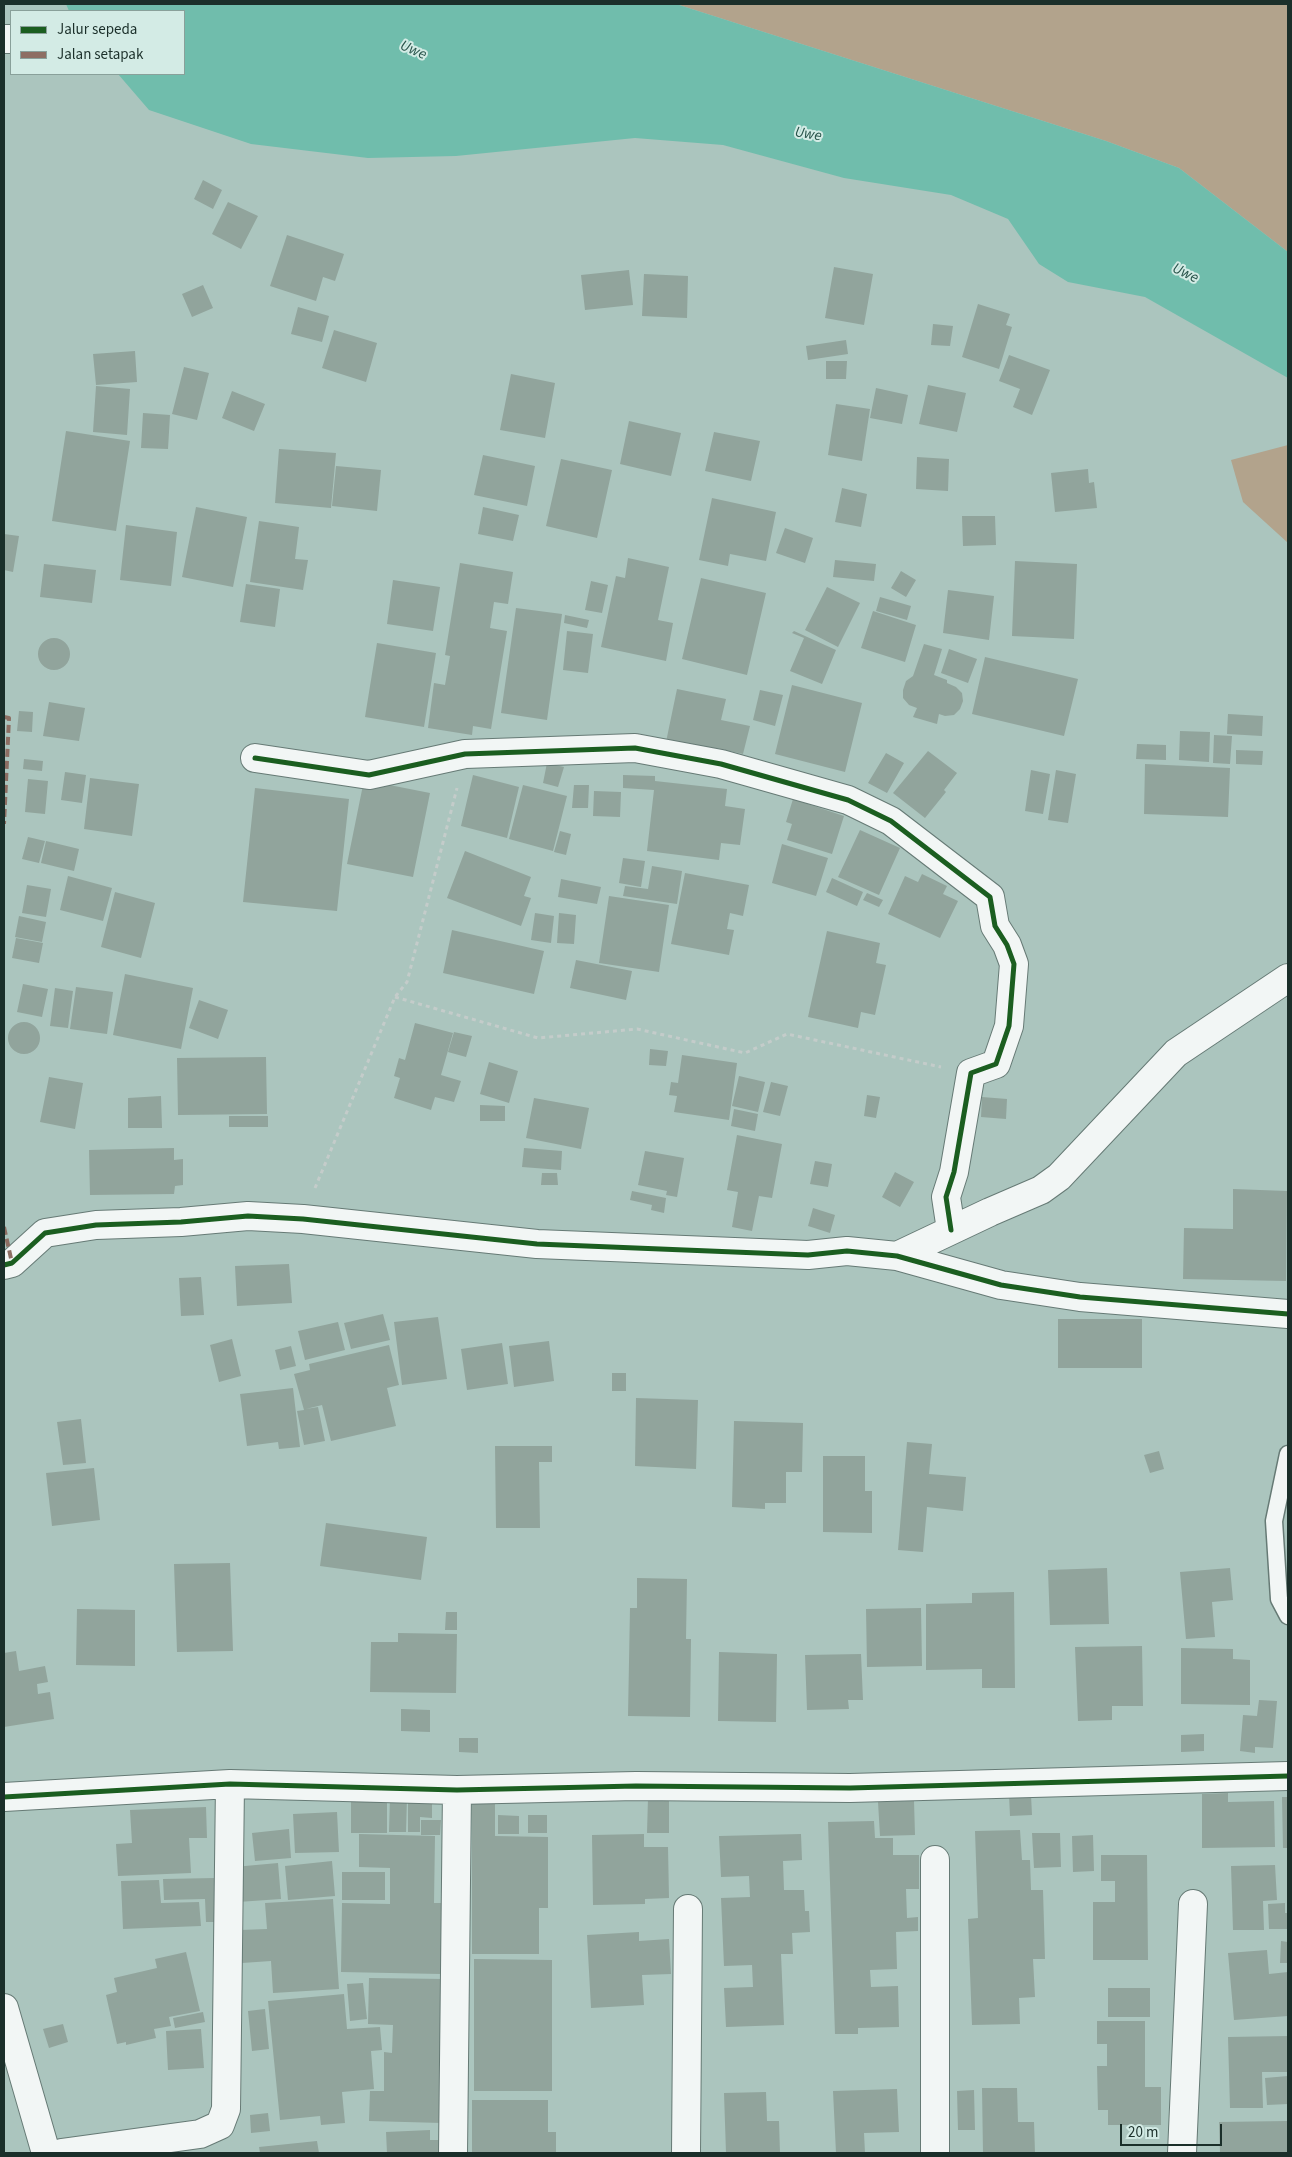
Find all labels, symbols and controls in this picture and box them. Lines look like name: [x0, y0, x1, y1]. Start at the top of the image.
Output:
legend: [10, 10, 185, 75]
text: Jalur sepeda: [57, 19, 137, 40]
water label: Uwe: [397, 37, 429, 65]
text: Jalan setapak: [57, 44, 143, 65]
water label: Uwe: [793, 124, 823, 146]
water label: Uwe: [1169, 260, 1201, 288]
scale bar: [1122, 2114, 1224, 2146]
text: 20 m: [1128, 2122, 1158, 2143]

